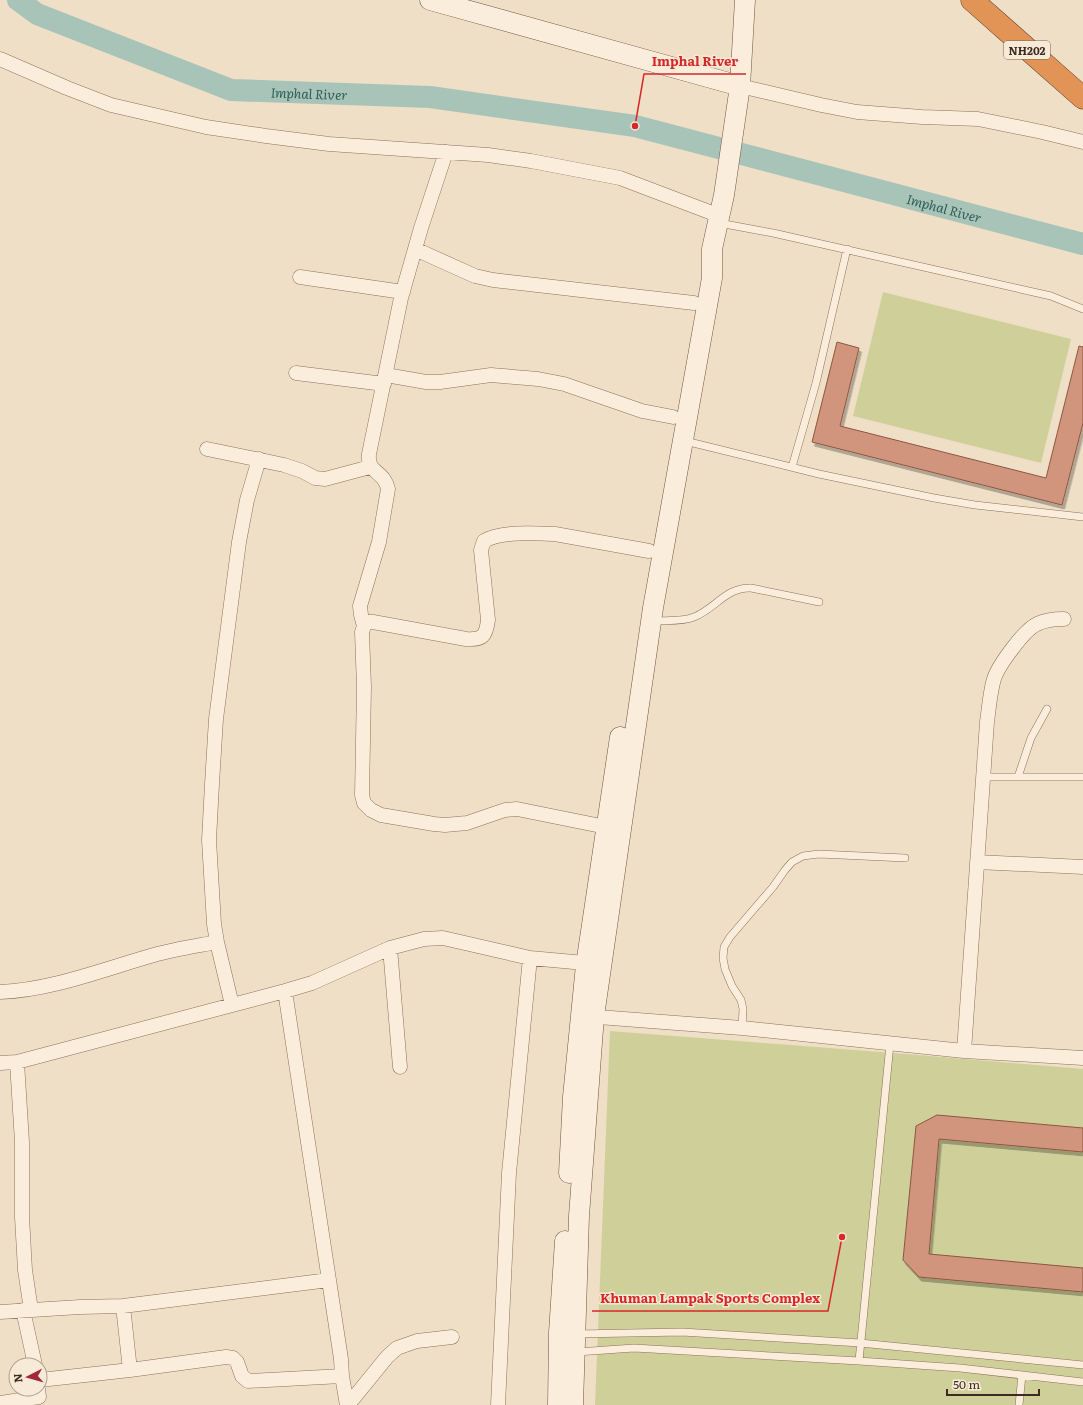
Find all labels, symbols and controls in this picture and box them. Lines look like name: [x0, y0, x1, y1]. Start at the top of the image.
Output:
road number: NH202: [1004, 41, 1050, 59]
callout: Imphal River: [644, 49, 746, 74]
text: Imphal River: [652, 51, 738, 70]
water label: Imphal River: [270, 82, 348, 104]
water label: Imphal River: [905, 189, 984, 226]
callout: Khuman Lampak Sports Complex: [592, 1286, 828, 1311]
text: Khuman Lampak Sports Complex: [600, 1288, 820, 1307]
north arrow: [8, 1357, 48, 1397]
scale bar: [947, 1371, 1039, 1397]
text: N: [9, 1373, 25, 1384]
text: 50 m: [953, 1375, 980, 1393]

